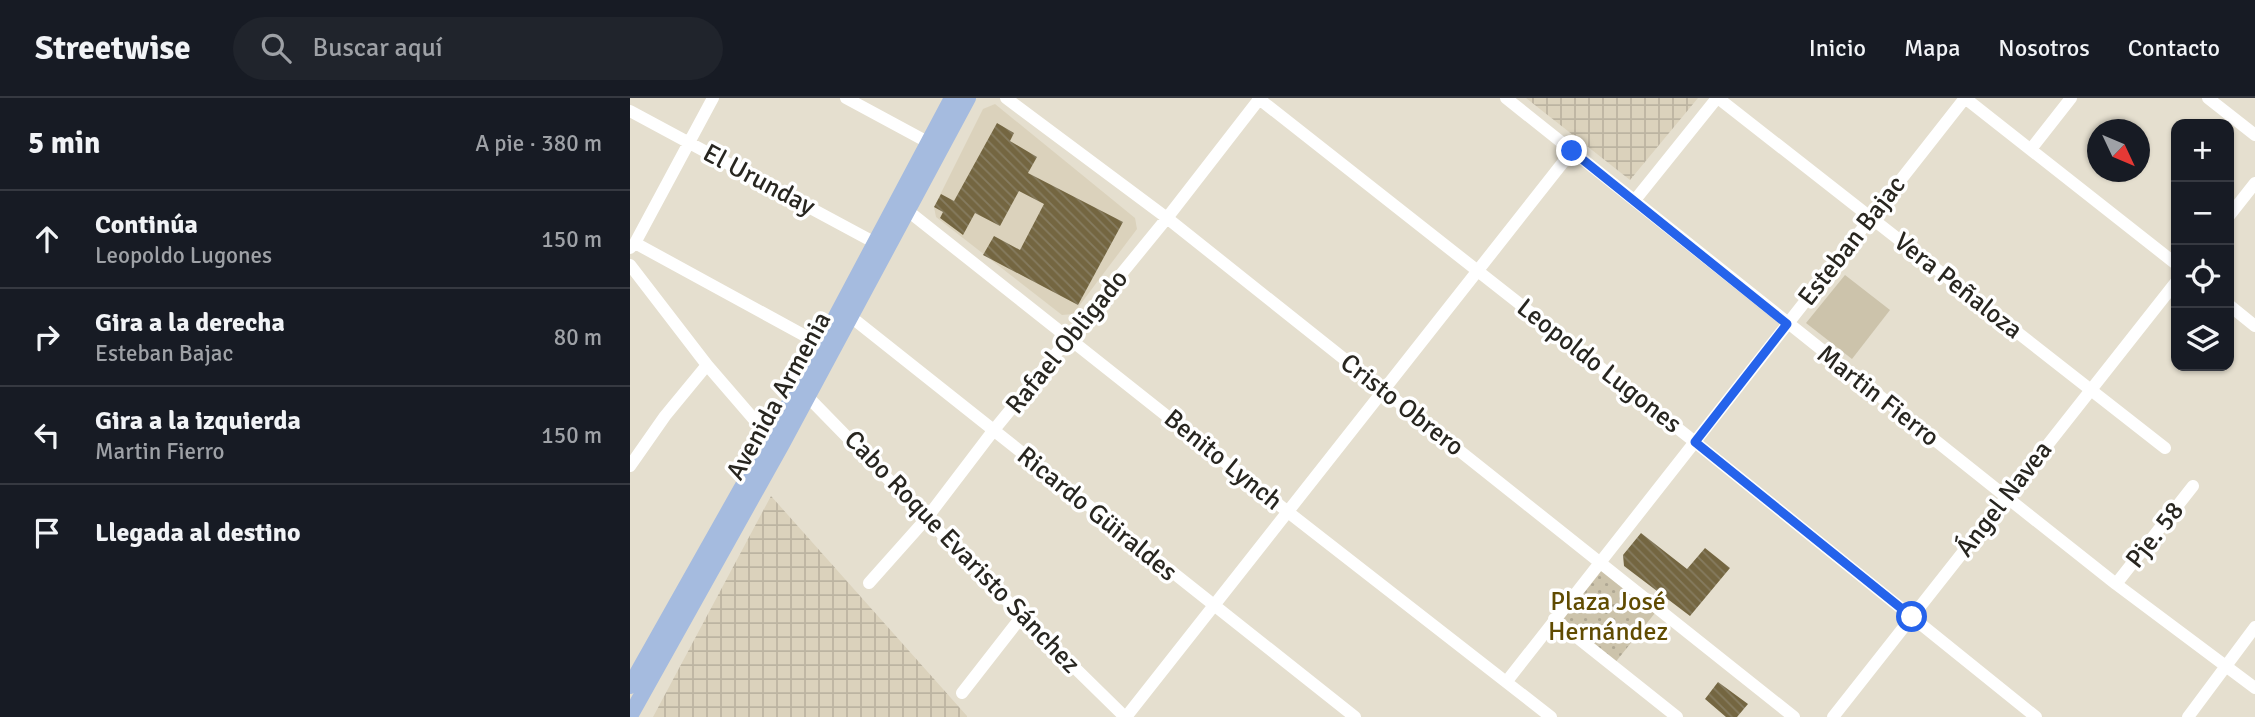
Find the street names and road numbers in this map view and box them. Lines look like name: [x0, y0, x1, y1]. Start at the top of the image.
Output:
street label: El Urunday: [698, 137, 820, 223]
street label: Esteban Bajac: [1791, 170, 1913, 312]
street label: Vera Peñaloza: [1887, 226, 2029, 346]
street label: Rafael Obligado: [999, 263, 1135, 421]
street label: Leopoldo Lugones: [1510, 292, 1688, 440]
street label: Avenida Armenia: [720, 306, 838, 486]
street label: Martin Fierro: [1810, 338, 1946, 454]
street label: Cristo Obrero: [1334, 347, 1470, 463]
street label: Benito Lynch: [1157, 403, 1289, 517]
street label: Cabo Roque Evaristo Sánchez: [837, 424, 1087, 680]
street label: Ángel Navea: [1949, 435, 2059, 563]
street label: Ricardo Güiraldes: [1011, 440, 1183, 588]
street label: Pje. 58: [2119, 495, 2191, 575]

